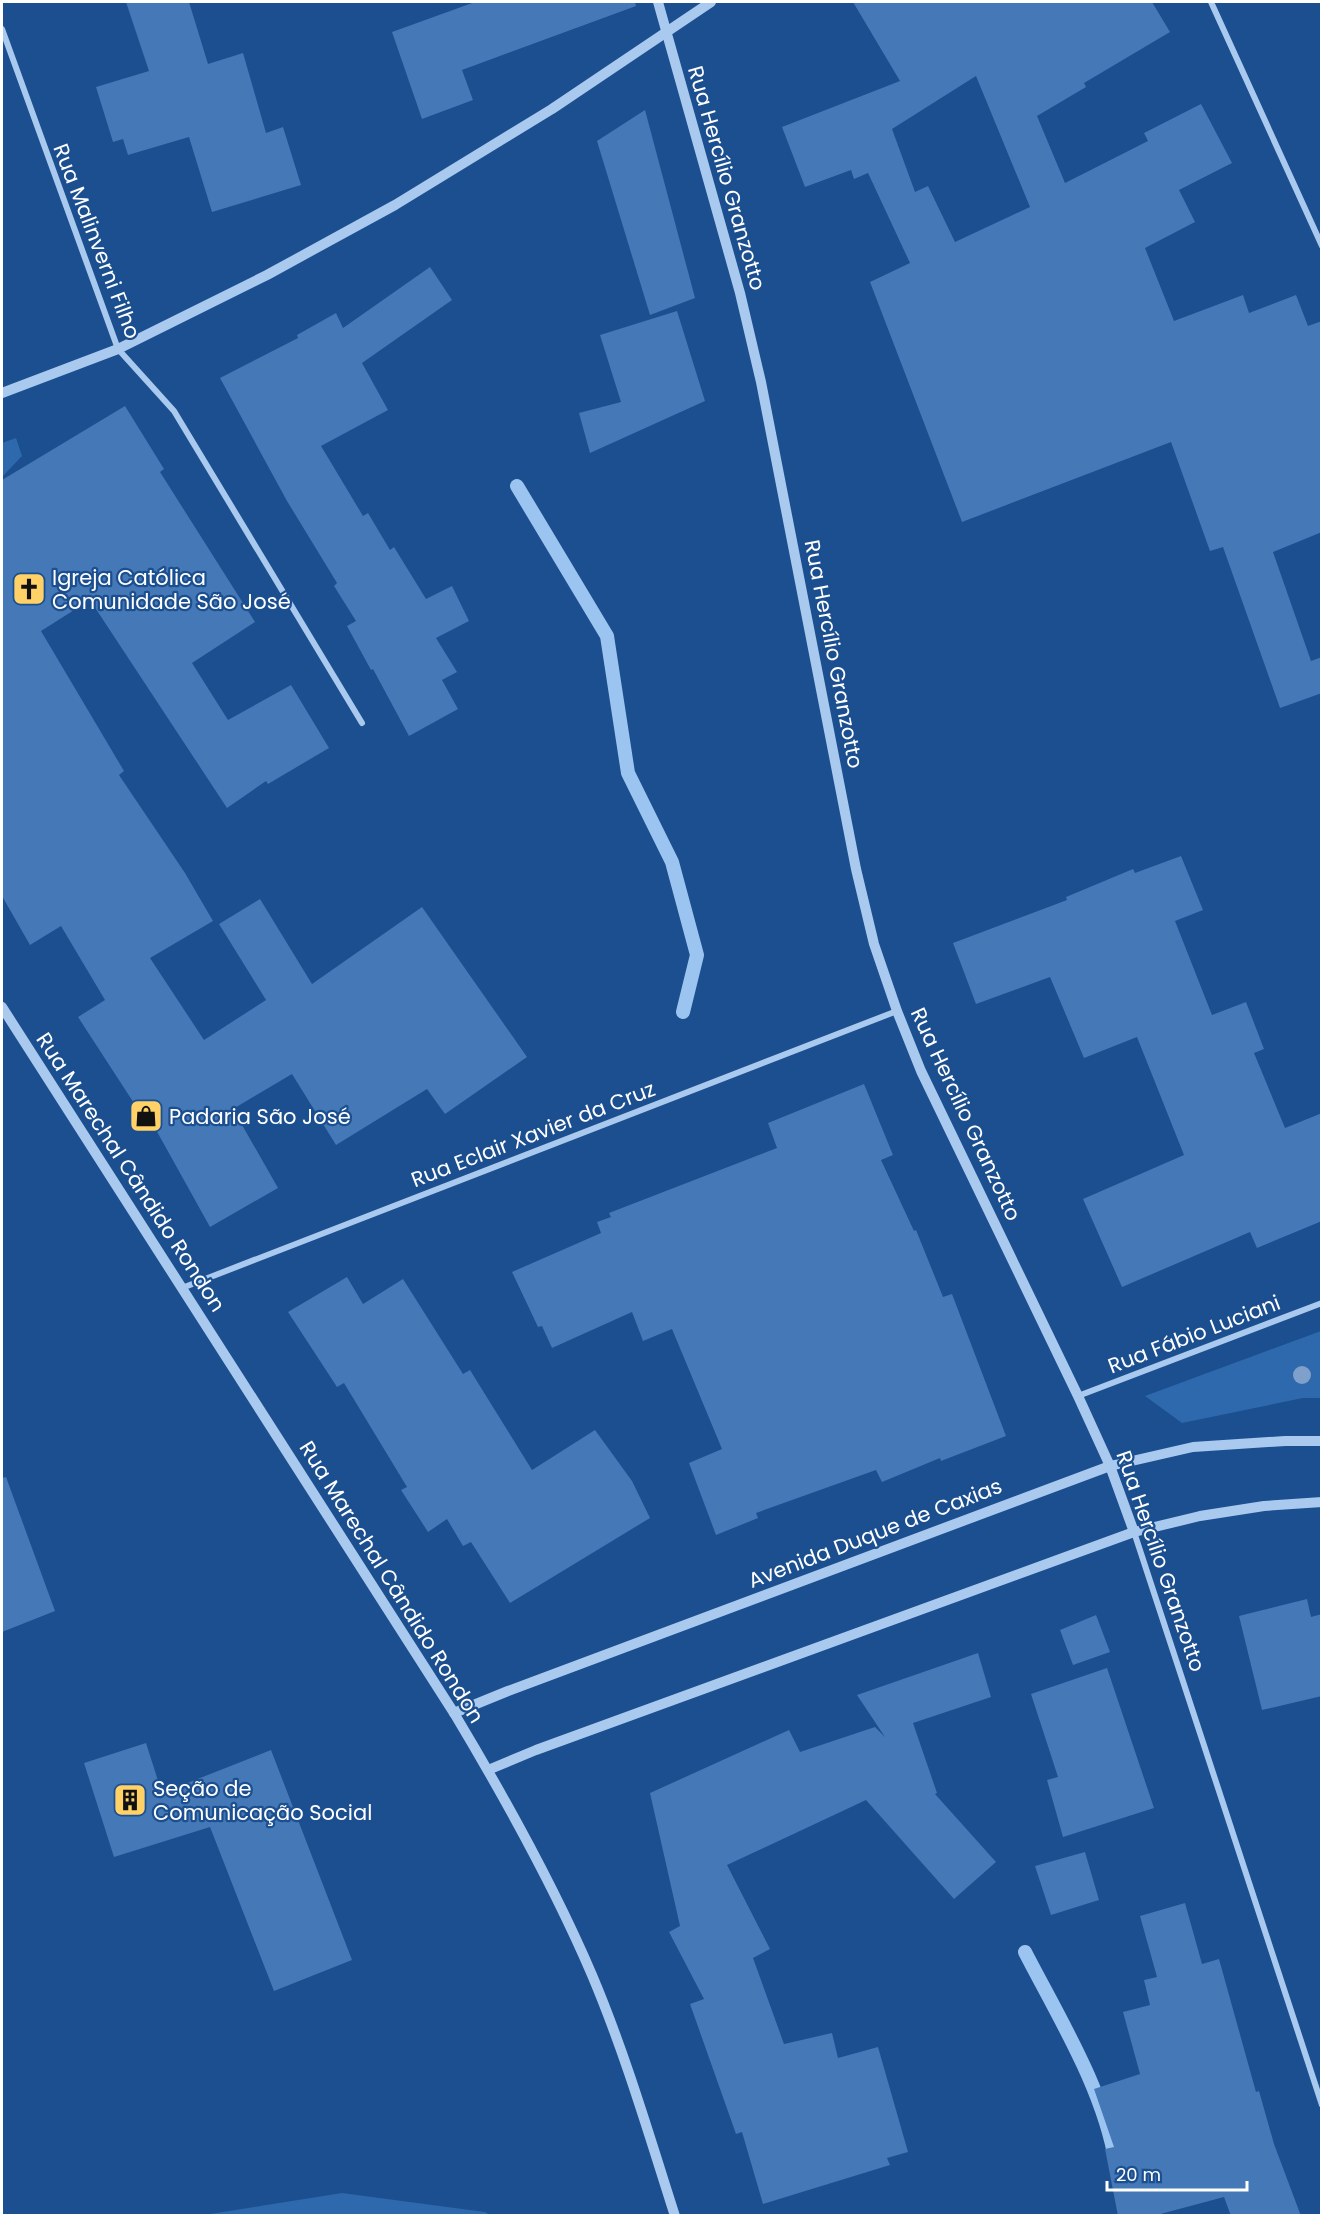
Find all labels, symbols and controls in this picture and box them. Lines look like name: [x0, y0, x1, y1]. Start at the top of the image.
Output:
street label: Rua Hercílio Granzotto: [681, 62, 773, 294]
street label: Rua Malinverni Filho: [46, 139, 148, 343]
street label: Rua Hercílio Granzotto: [798, 537, 870, 771]
place label: Igreja Católica Comunidade São José: [52, 563, 291, 616]
church icon: Igreja Católica Comunidade São José: [11, 571, 47, 607]
street label: Rua Hercílio Granzotto: [904, 1003, 1028, 1225]
street label: Rua Marechal Cândido Rondon: [30, 1027, 232, 1317]
street label: Rua Eclair Xavier da Cruz: [407, 1074, 659, 1194]
shop icon: Padaria São José: [128, 1098, 164, 1134]
place label: Padaria São José: [169, 1102, 351, 1131]
street label: Rua Fábio Luciani: [1104, 1288, 1284, 1380]
street label: Rua Marechal Cândido Rondon: [293, 1435, 491, 1729]
street label: Rua Hercílio Granzotto: [1109, 1446, 1213, 1676]
street label: Avenida Duque de Caxias: [744, 1471, 1006, 1595]
place label: Seção de Comunicação Social: [153, 1774, 372, 1827]
building icon: Seção de Comunicação Social: [112, 1782, 148, 1818]
scale bar: [1107, 2154, 1246, 2192]
text: 20 m: [1116, 2162, 1161, 2187]

